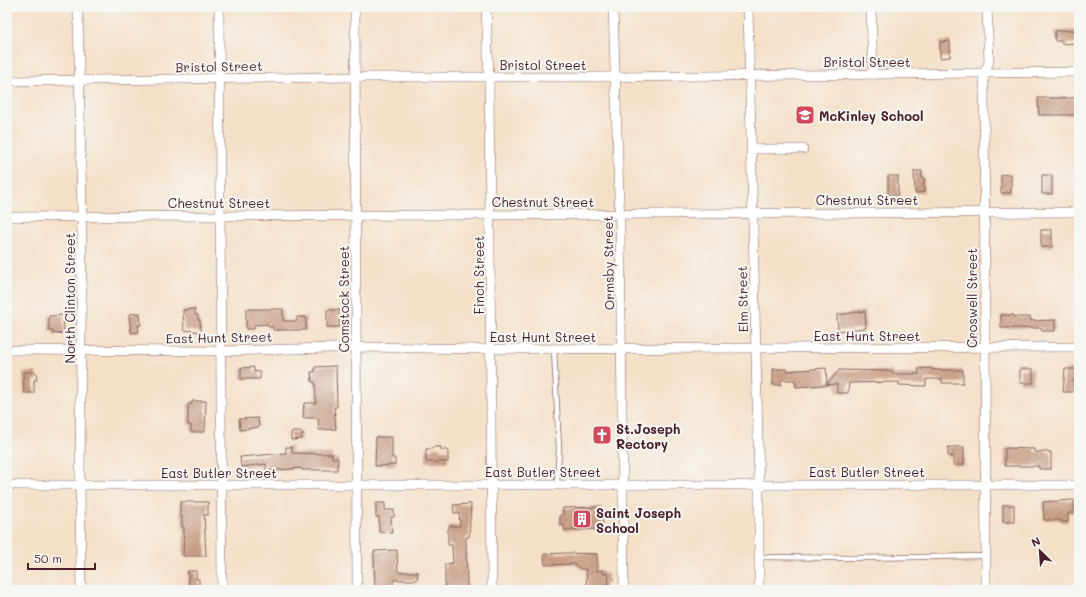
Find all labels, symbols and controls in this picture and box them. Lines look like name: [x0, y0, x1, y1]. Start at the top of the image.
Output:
street label: Bristol Street: [823, 53, 911, 70]
street label: Bristol Street: [499, 56, 587, 73]
street label: Bristol Street: [175, 57, 263, 75]
school or university icon: McKinley School: [794, 104, 816, 126]
place label: McKinley School: [819, 107, 923, 125]
street label: Chestnut Street: [816, 191, 918, 208]
street label: Chestnut Street: [492, 193, 594, 210]
street label: Chestnut Street: [168, 194, 270, 211]
street label: Ormsby Street: [599, 216, 617, 310]
street label: North Clinton Street: [61, 232, 78, 363]
street label: Finch Street: [470, 235, 487, 314]
street label: Comstock Street: [335, 245, 352, 353]
street label: Croswell Street: [963, 248, 980, 348]
street label: Elm Street: [733, 265, 751, 332]
street label: East Hunt Street: [814, 327, 921, 344]
street label: East Hunt Street: [166, 328, 273, 346]
street label: East Hunt Street: [490, 328, 597, 345]
place label: St.Joseph Rectory: [616, 420, 681, 453]
church icon: St.Joseph Rectory: [591, 424, 613, 446]
street label: East Butler Street: [485, 463, 601, 480]
street label: East Butler Street: [809, 463, 925, 480]
street label: East Butler Street: [161, 464, 277, 481]
place label: Saint Joseph School: [596, 504, 681, 536]
building icon: Saint Joseph School: [571, 508, 593, 530]
north arrow: [1020, 531, 1060, 571]
text: N: [1029, 533, 1043, 550]
scale bar: [28, 545, 95, 571]
text: 50 m: [34, 550, 62, 566]

